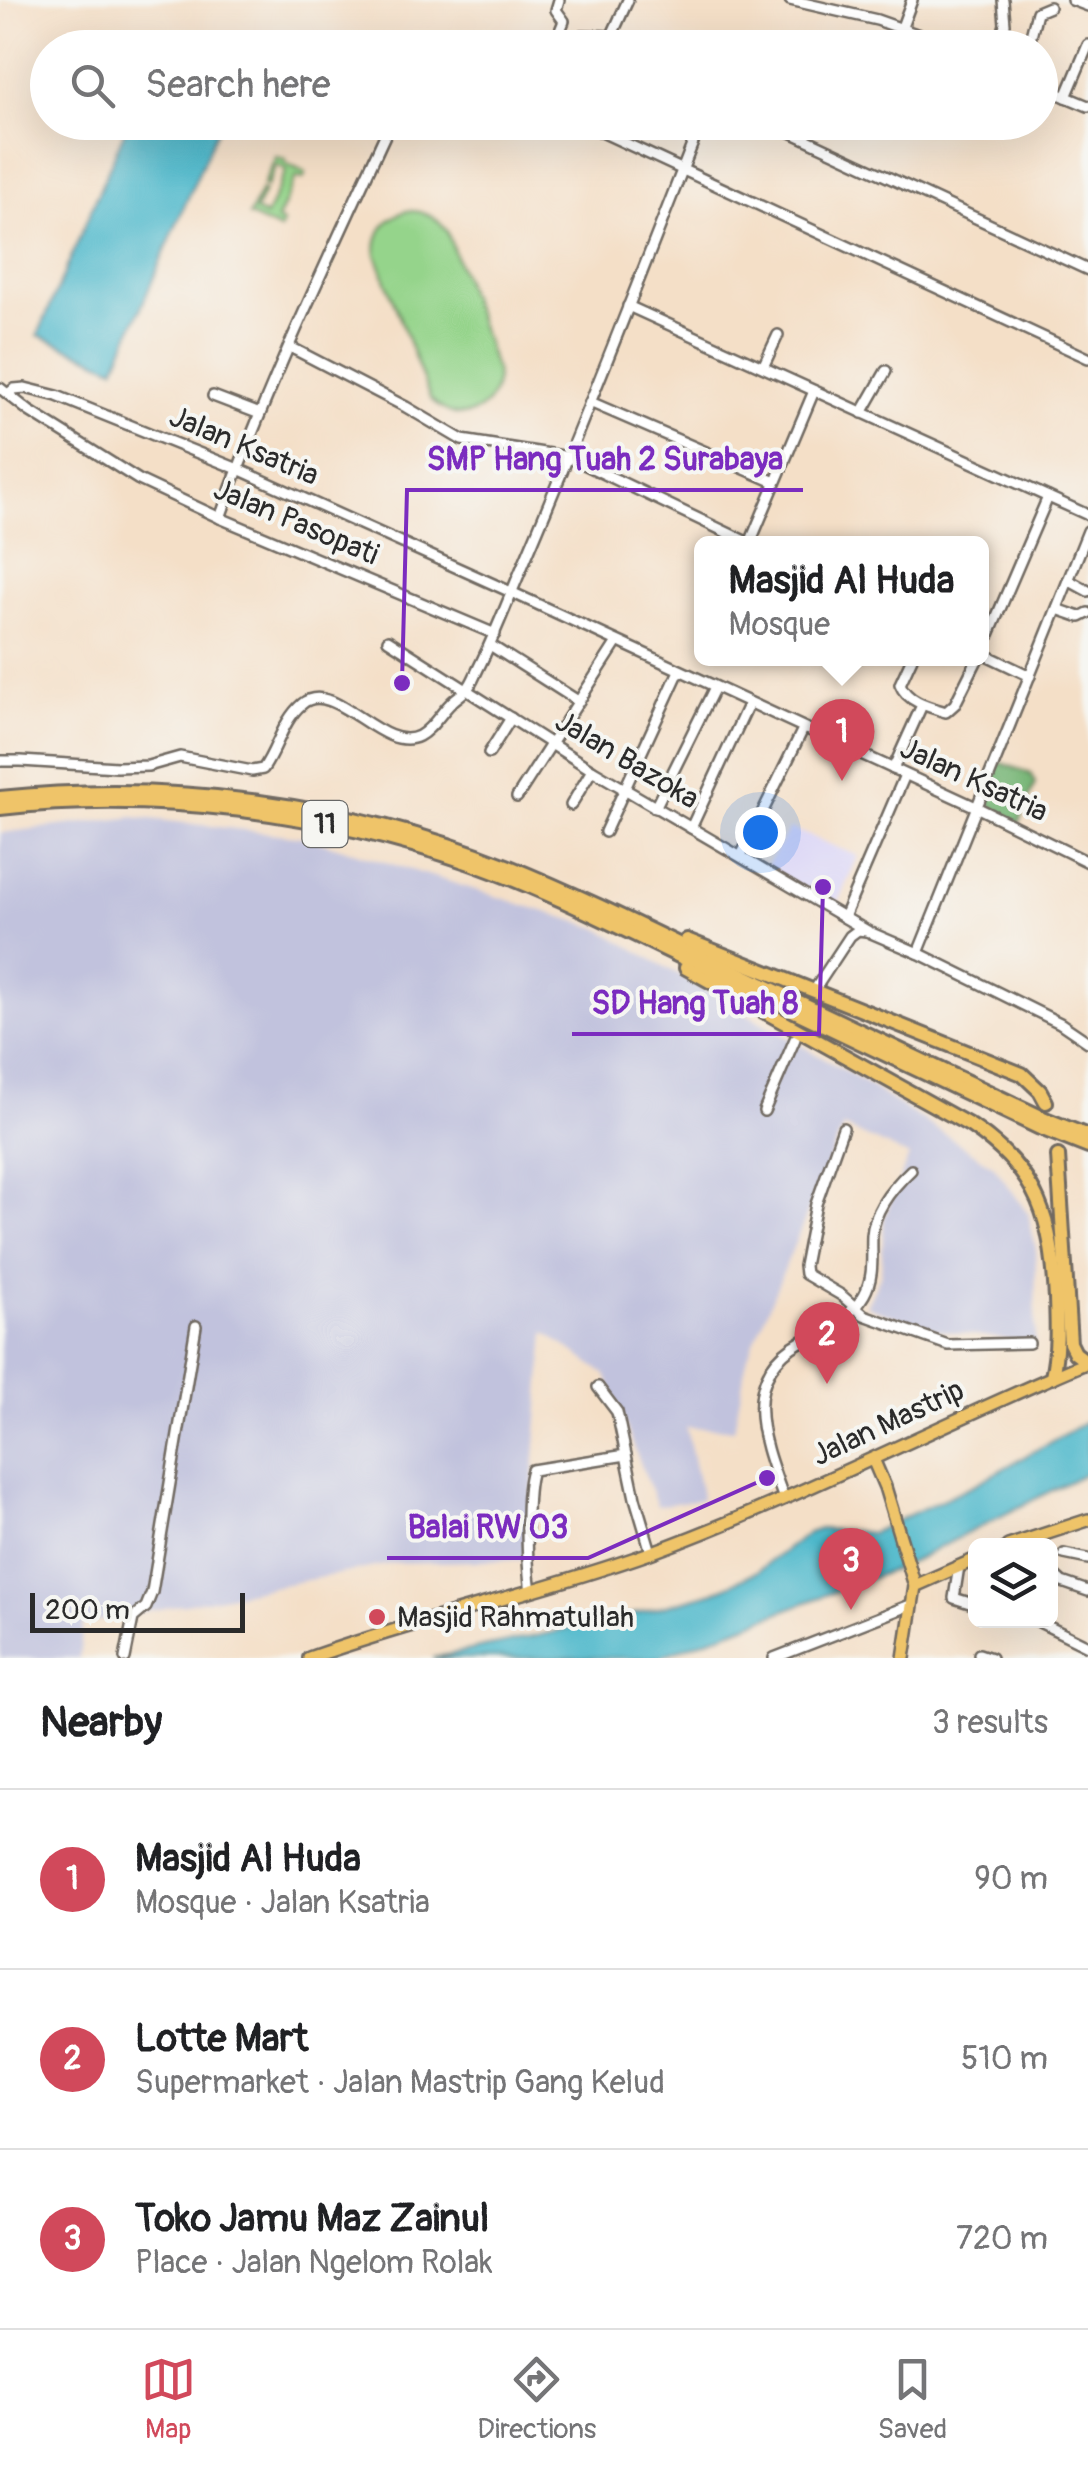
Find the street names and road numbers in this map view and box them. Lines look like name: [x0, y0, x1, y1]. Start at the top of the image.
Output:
street label: Jalan Ksatria: [164, 398, 324, 494]
street label: Jalan Pasopati: [208, 471, 384, 573]
street label: Jalan Bazoka: [548, 703, 706, 817]
street label: Jalan Ksatria: [894, 730, 1054, 830]
road number: 11: [302, 801, 348, 847]
street label: Jalan Mastrip: [806, 1372, 970, 1474]

